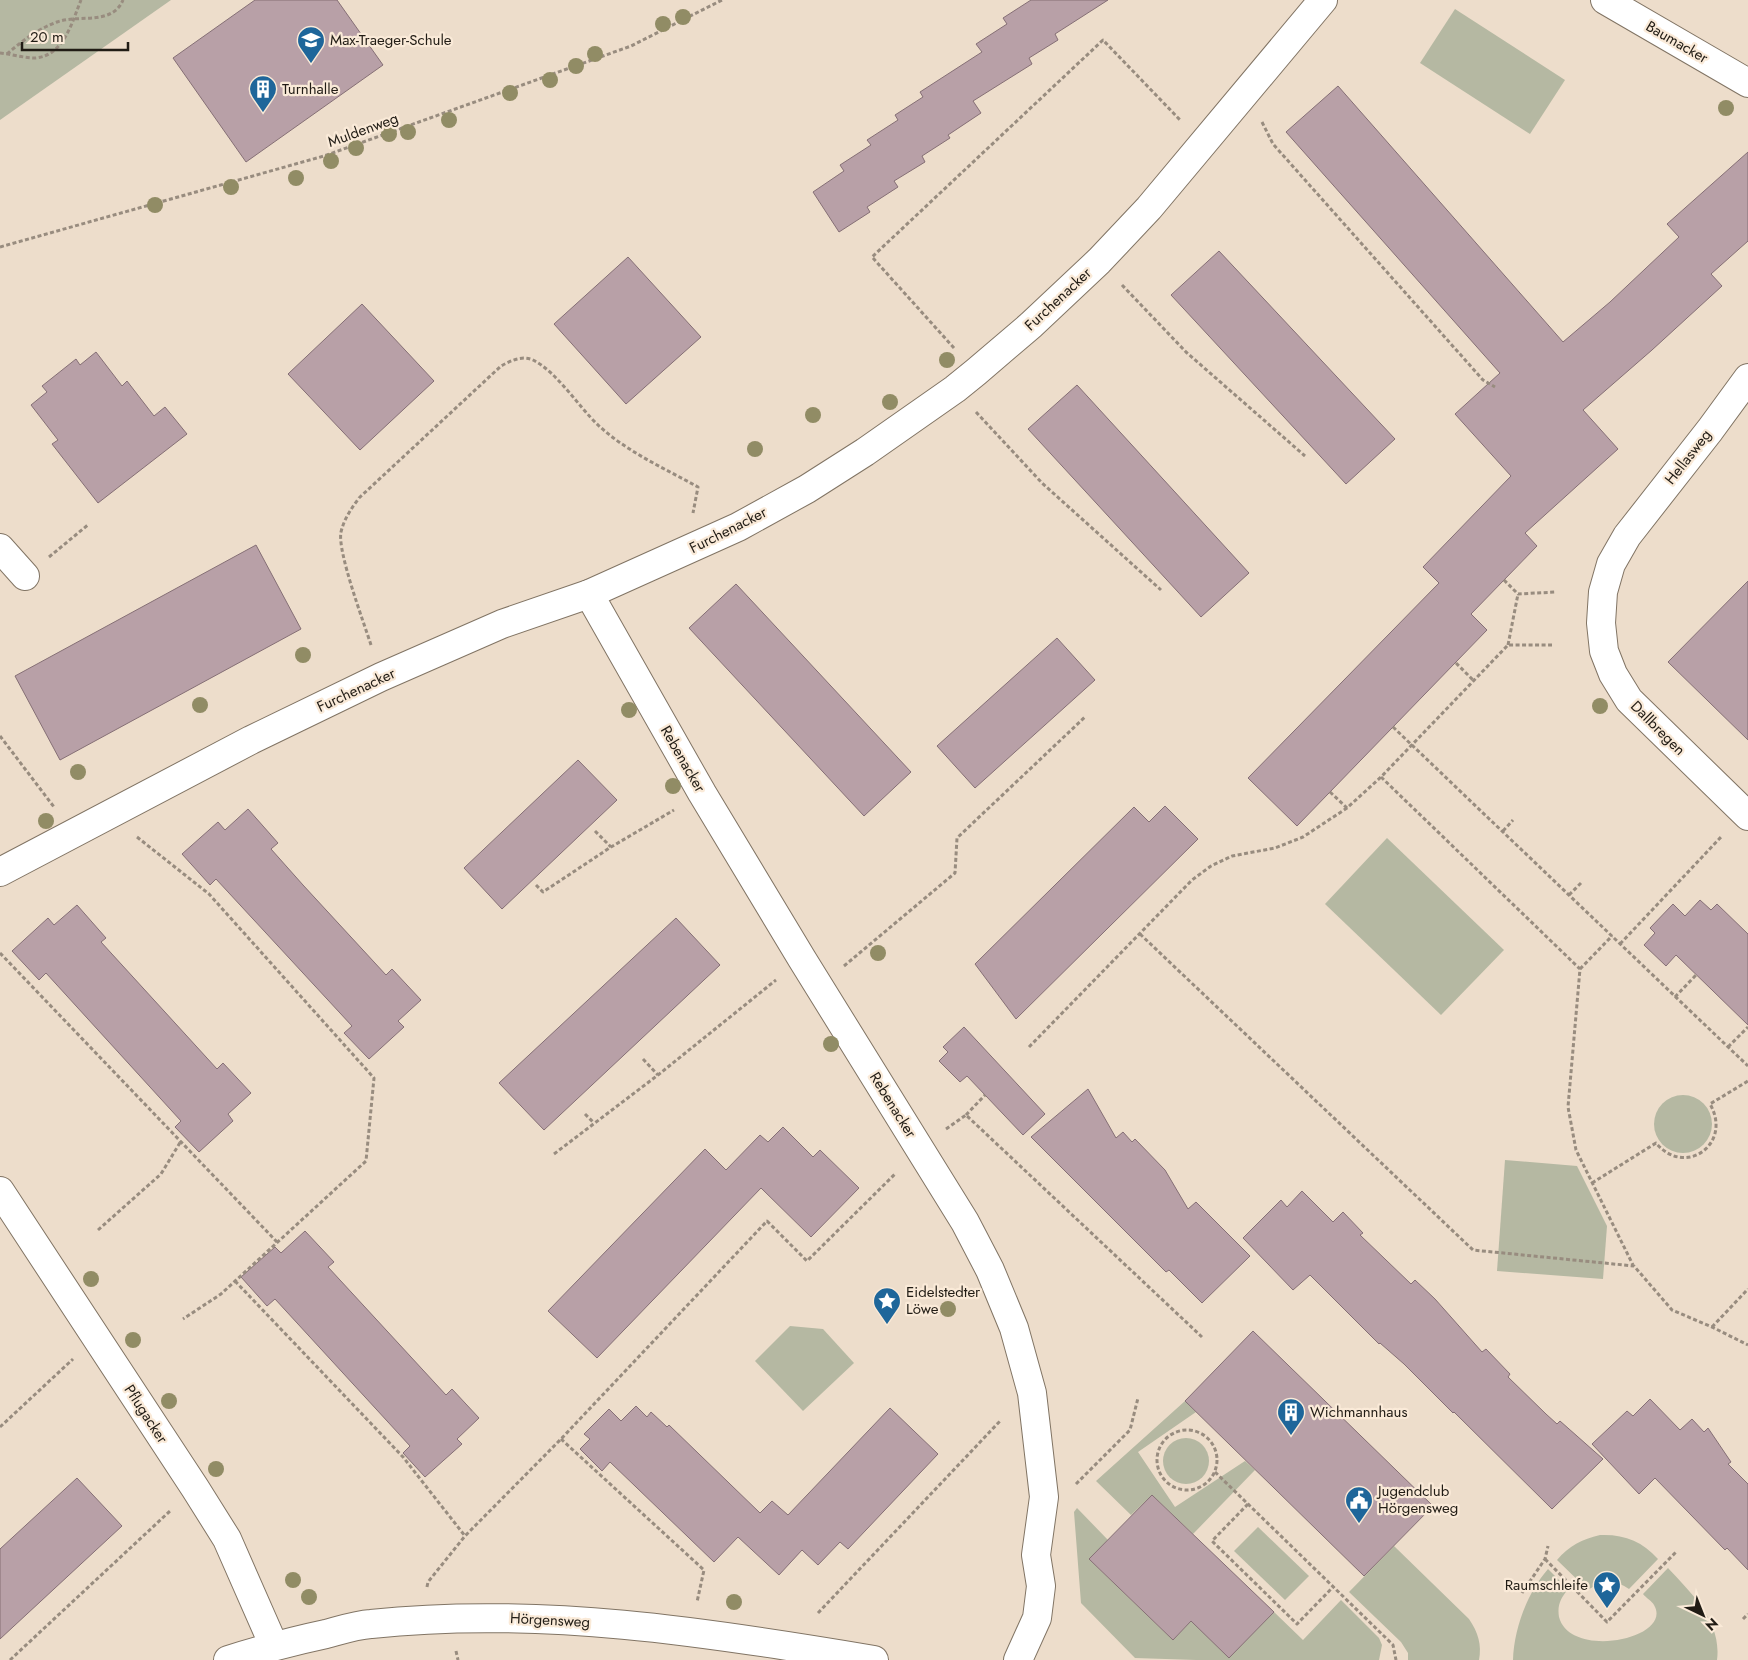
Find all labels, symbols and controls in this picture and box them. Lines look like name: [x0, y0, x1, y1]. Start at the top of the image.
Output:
street label: Baumacker: [1642, 15, 1713, 69]
scale bar: [22, 20, 129, 52]
school or university icon: Max-Traeger-Schule: [296, 25, 326, 64]
text: 20 m: [30, 26, 64, 48]
place label: Max-Traeger-Schule: [330, 29, 452, 51]
building icon: Turnhalle: [248, 74, 278, 113]
place label: Turnhalle: [282, 78, 339, 100]
street label: Muldenweg: [325, 107, 401, 153]
street label: Furchenacker: [1020, 262, 1097, 336]
street label: Hellasweg: [1659, 425, 1717, 489]
street label: Furchenacker: [685, 501, 771, 559]
street label: Furchenacker: [313, 662, 400, 718]
street label: Dallbregen: [1626, 696, 1690, 760]
street label: Rebenacker: [655, 721, 711, 797]
street label: Rebenacker: [864, 1068, 922, 1143]
place label: Eidelstedter Löwe: [906, 1281, 981, 1320]
place icon: Eidelstedter Löwe: [872, 1286, 902, 1325]
street label: Pflugacker: [119, 1380, 174, 1448]
building icon: Wichmannhaus: [1276, 1397, 1306, 1436]
place label: Wichmannhaus: [1310, 1401, 1407, 1423]
place label: Jugendclub Hörgensweg: [1376, 1480, 1458, 1519]
public building icon: Jugendclub Hörgensweg: [1344, 1485, 1374, 1524]
place icon: Raumschleife: [1592, 1570, 1622, 1609]
place label: Raumschleife: [1505, 1574, 1588, 1596]
north arrow: [1678, 1590, 1728, 1640]
street label: Hörgensweg: [509, 1607, 591, 1633]
text: N: [1701, 1613, 1723, 1636]

